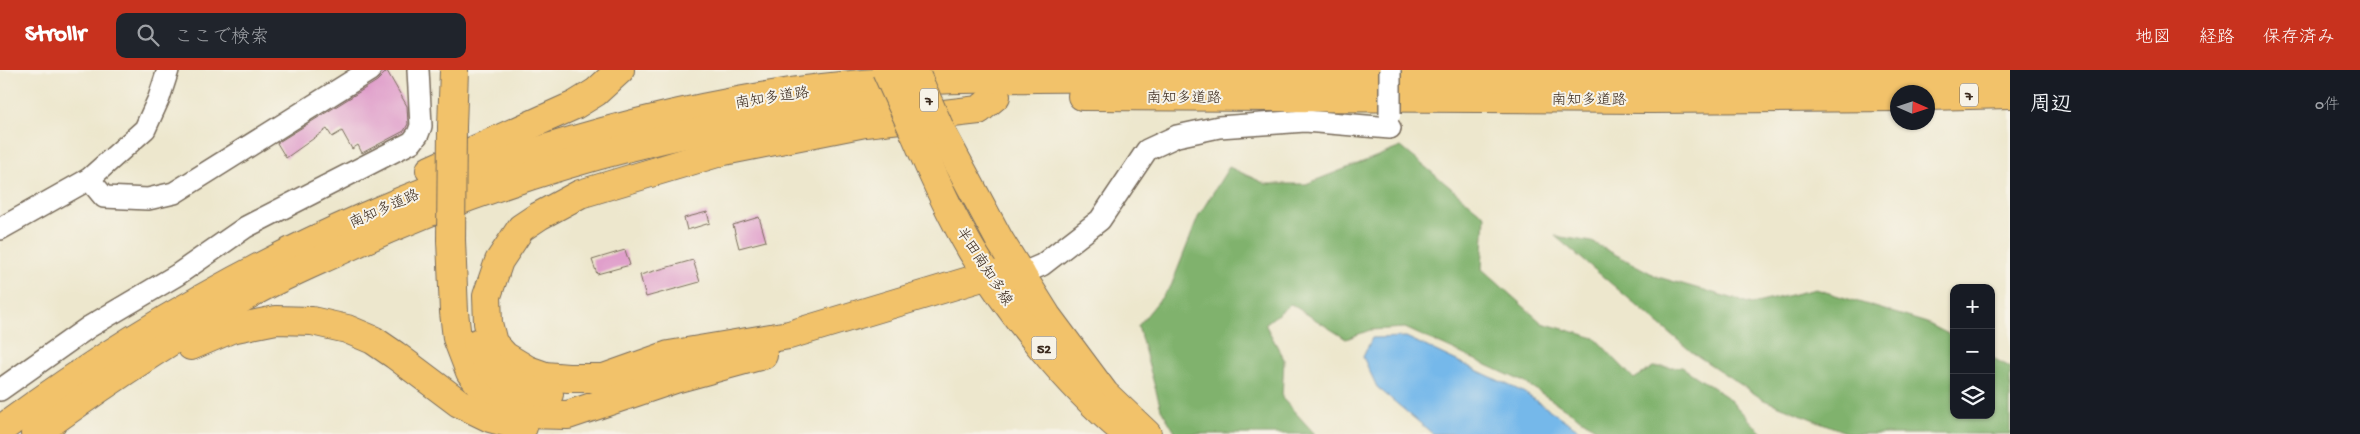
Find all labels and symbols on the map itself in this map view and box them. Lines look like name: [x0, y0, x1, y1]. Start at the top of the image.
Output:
street label: 南知多道路: [734, 83, 811, 114]
road number: 7: [1960, 84, 1978, 106]
north arrow: [1890, 85, 1935, 130]
road number: 7: [920, 88, 938, 112]
street label: 南知多道路: [1146, 89, 1222, 108]
street label: 南知多道路: [1551, 91, 1627, 110]
street label: 南知多道路: [346, 185, 423, 233]
street label: 半田南知多線: [951, 224, 1016, 310]
road number: 52: [1032, 336, 1056, 360]

